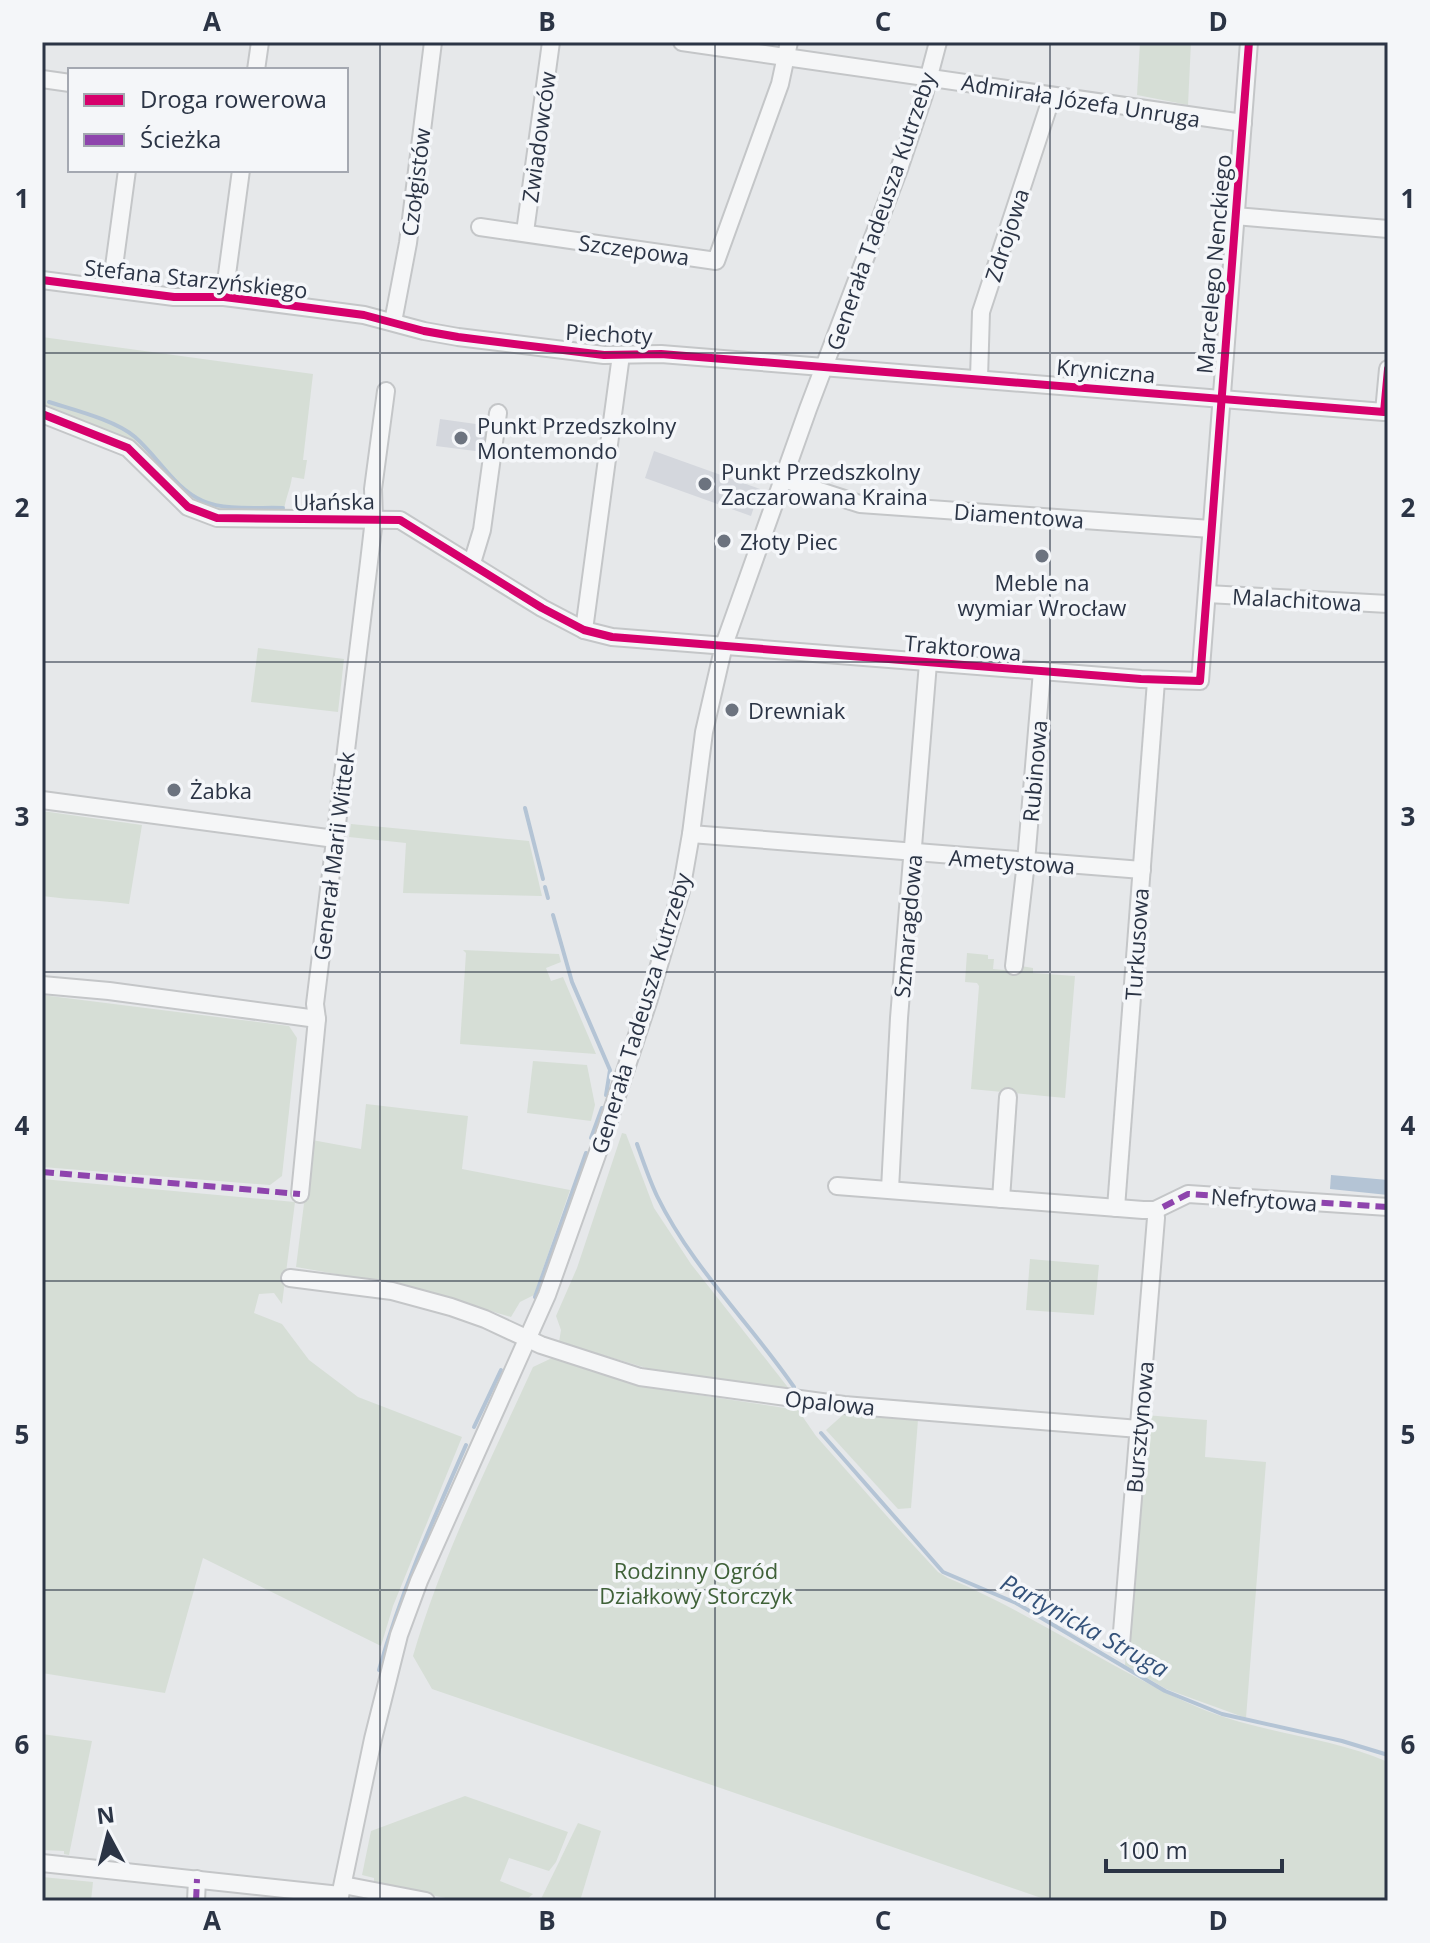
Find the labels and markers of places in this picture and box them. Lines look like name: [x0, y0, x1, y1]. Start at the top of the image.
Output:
place label: Punkt Przedszkolny Montemondo: [477, 410, 677, 465]
marker: Punkt Przedszkolny Montemondo: [452, 429, 470, 447]
place label: Punkt Przedszkolny Zaczarowana Kraina: [721, 456, 928, 511]
marker: Punkt Przedszkolny Zaczarowana Kraina: [696, 475, 714, 493]
place label: Złoty Piec: [740, 526, 838, 556]
marker: Złoty Piec: [715, 532, 733, 550]
marker: Meble na wymiar Wrocław: [1033, 547, 1051, 565]
place label: Meble na wymiar Wrocław: [958, 567, 1126, 622]
place label: Drewniak: [748, 695, 846, 725]
marker: Drewniak: [723, 701, 741, 719]
place label: Żabka: [190, 775, 252, 805]
marker: Żabka: [165, 781, 183, 799]

